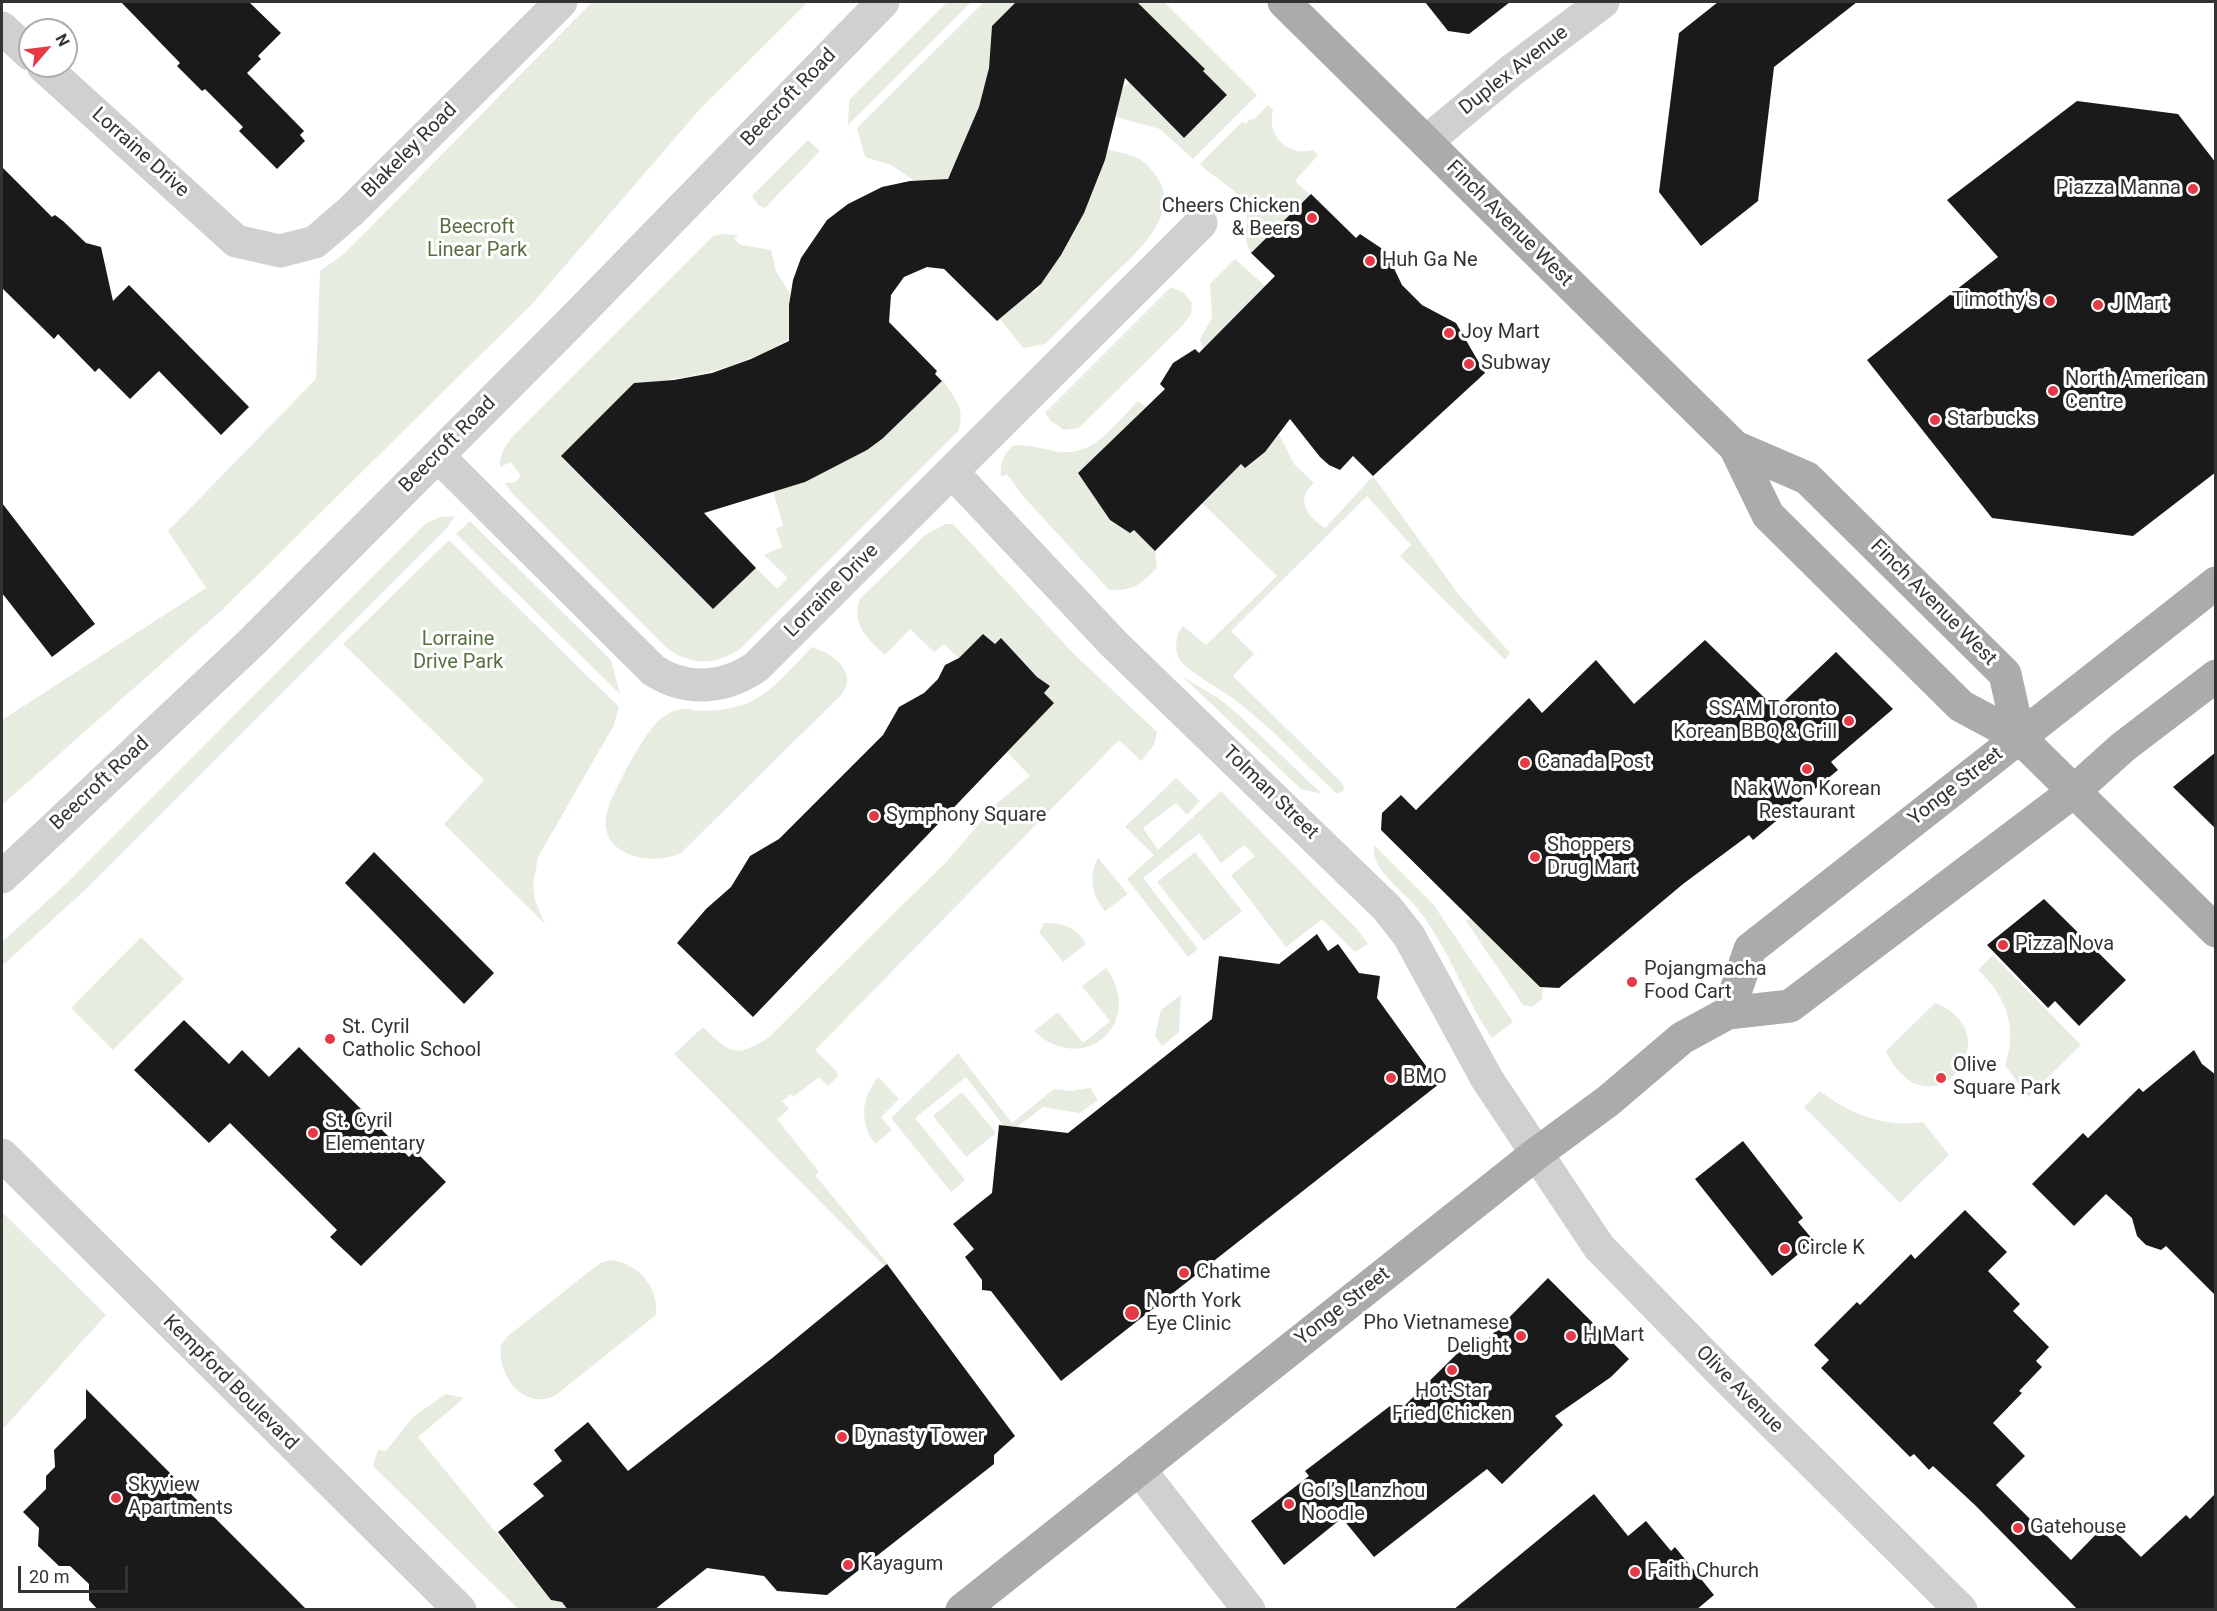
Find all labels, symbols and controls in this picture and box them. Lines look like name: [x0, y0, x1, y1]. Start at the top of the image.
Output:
north arrow: [18, 18, 78, 78]
street label: Duplex Avenue: [1455, 21, 1573, 121]
text: N: [52, 31, 74, 50]
street label: Beecroft Road: [736, 44, 842, 152]
street label: Blakeley Road: [358, 99, 462, 203]
street label: Lorraine Drive: [86, 103, 194, 203]
street label: Finch Avenue West: [1441, 156, 1577, 292]
place label: Piazza Manna: [2056, 177, 2181, 201]
marker: Piazza Manna: [2186, 182, 2200, 196]
place label: Cheers Chicken & Beers: [1162, 195, 1300, 242]
marker: Cheers Chicken & Beers: [1305, 211, 1319, 225]
park label: Beecroft Linear Park: [427, 216, 527, 263]
place label: Huh Ga Ne: [1382, 249, 1478, 273]
marker: Huh Ga Ne: [1363, 254, 1377, 268]
place label: Timothy's: [1952, 289, 2038, 313]
place label: J Mart: [2110, 293, 2168, 317]
marker: Timothy's: [2043, 294, 2057, 308]
marker: J Mart: [2091, 298, 2105, 312]
place label: Joy Mart: [1461, 321, 1540, 345]
marker: Joy Mart: [1442, 326, 1456, 340]
place label: Subway: [1481, 352, 1550, 376]
marker: Subway: [1462, 357, 1476, 371]
place label: North American Centre: [2065, 368, 2206, 415]
marker: North American Centre: [2046, 384, 2060, 398]
street label: Beecroft Road: [395, 392, 501, 498]
place label: Starbucks: [1947, 408, 2036, 432]
marker: Starbucks: [1928, 413, 1942, 427]
street label: Finch Avenue West: [1865, 535, 2001, 671]
street label: Lorraine Drive: [780, 539, 884, 643]
park label: Lorraine Drive Park: [413, 628, 503, 675]
place label: SSAM Toronto Korean BBQ & Grill: [1673, 698, 1837, 745]
marker: SSAM Toronto Korean BBQ & Grill: [1842, 714, 1856, 728]
street label: Beecroft Road: [46, 732, 154, 836]
street label: Tolman Street: [1217, 741, 1323, 845]
street label: Yonge Street: [1904, 743, 2008, 831]
place label: Canada Post: [1537, 751, 1651, 775]
marker: Canada Post: [1518, 756, 1532, 770]
marker: Nak Won Korean Restaurant: [1800, 762, 1814, 776]
place label: Nak Won Korean Restaurant: [1733, 778, 1881, 825]
place label: Symphony Square: [886, 804, 1046, 828]
marker: Symphony Square: [867, 809, 881, 823]
place label: Shoppers Drug Mart: [1547, 834, 1636, 881]
marker: Shoppers Drug Mart: [1528, 850, 1542, 864]
place label: Pizza Nova: [2015, 933, 2114, 957]
marker: Pizza Nova: [1996, 938, 2010, 952]
place label: Pojangmacha Food Cart: [1644, 958, 1767, 1005]
marker: Pojangmacha Food Cart: [1625, 975, 1639, 989]
place label: St. Cyril Catholic School: [342, 1016, 481, 1063]
marker: St. Cyril Catholic School: [323, 1032, 337, 1046]
place label: Olive Square Park: [1953, 1054, 2061, 1101]
place label: BMO: [1403, 1066, 1447, 1090]
marker: BMO: [1384, 1071, 1398, 1085]
marker: Olive Square Park: [1934, 1071, 1948, 1085]
place label: St. Cyril Elementary: [325, 1110, 425, 1157]
marker: St. Cyril Elementary: [306, 1126, 320, 1140]
place label: Circle K: [1797, 1237, 1865, 1261]
marker: Circle K: [1778, 1242, 1792, 1256]
place label: Chatime: [1196, 1261, 1270, 1285]
street label: Yonge Street: [1291, 1263, 1395, 1351]
marker: Chatime: [1177, 1266, 1191, 1280]
place label: North York Eye Clinic: [1146, 1290, 1241, 1337]
marker: North York Eye Clinic: [1123, 1304, 1141, 1322]
street label: Kempford Boulevard: [157, 1310, 303, 1456]
place label: Pho Vietnamese Delight: [1363, 1312, 1509, 1359]
place label: H Mart: [1583, 1324, 1644, 1348]
marker: Pho Vietnamese Delight: [1514, 1329, 1528, 1343]
marker: H Mart: [1564, 1329, 1578, 1343]
street label: Olive Avenue: [1690, 1341, 1788, 1439]
marker: Hot-Star Fried Chicken: [1445, 1363, 1459, 1377]
place label: Hot-Star Fried Chicken: [1392, 1380, 1512, 1427]
place label: Dynasty Tower: [854, 1425, 985, 1449]
marker: Dynasty Tower: [835, 1430, 849, 1444]
place label: Skyview Apartments: [128, 1474, 233, 1521]
place label: Gol’s Lanzhou Noodle: [1301, 1480, 1425, 1527]
marker: Skyview Apartments: [109, 1491, 123, 1505]
marker: Gol’s Lanzhou Noodle: [1282, 1497, 1296, 1511]
place label: Gatehouse: [2030, 1516, 2126, 1540]
marker: Gatehouse: [2011, 1521, 2025, 1535]
place label: Kayagum: [860, 1553, 943, 1577]
scale bar: [21, 1554, 130, 1592]
marker: Kayagum: [841, 1558, 855, 1572]
place label: Faith Church: [1647, 1560, 1759, 1584]
marker: Faith Church: [1628, 1565, 1642, 1579]
text: 20 m: [29, 1566, 69, 1587]

